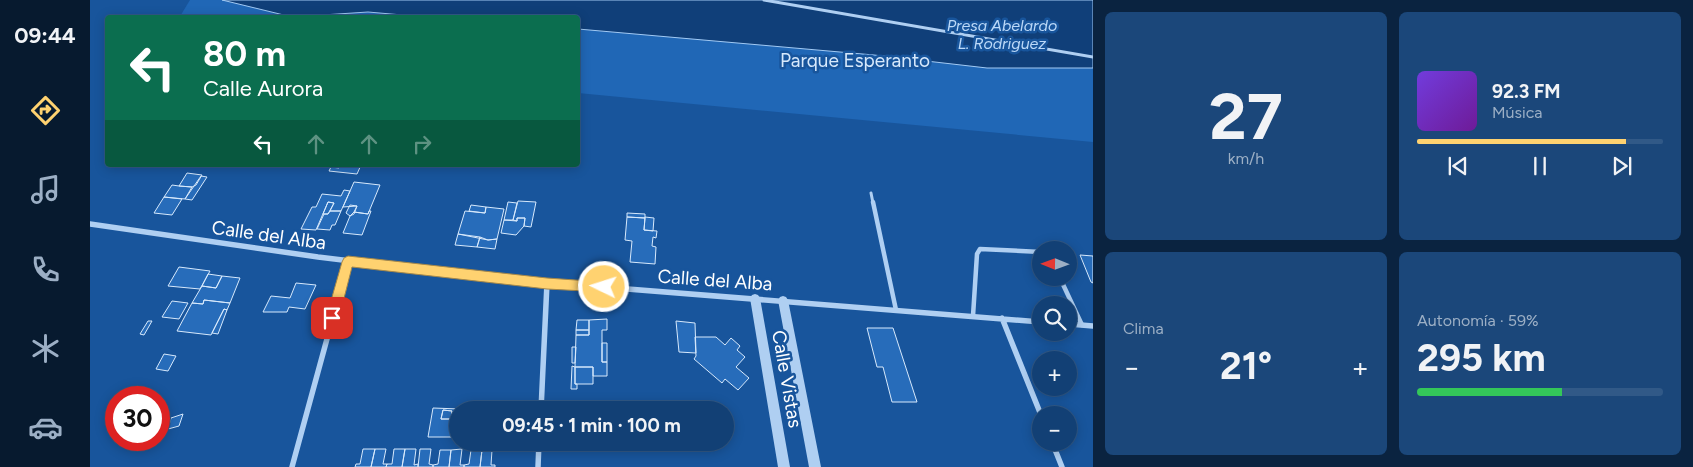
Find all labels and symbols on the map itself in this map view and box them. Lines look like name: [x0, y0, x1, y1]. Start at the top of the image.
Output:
water label: Presa Abelardo L. Rodriguez: [947, 16, 1057, 53]
park label: Parque Esperanto: [780, 49, 930, 72]
street label: Calle del Alba: [210, 216, 328, 254]
north arrow: [1032, 241, 1078, 286]
position arrow: [577, 260, 629, 312]
street label: Calle del Alba: [657, 265, 773, 295]
pin: [311, 297, 353, 339]
street label: Calle Vistas: [767, 328, 807, 430]
speed limit sign: 30: [105, 386, 170, 451]

